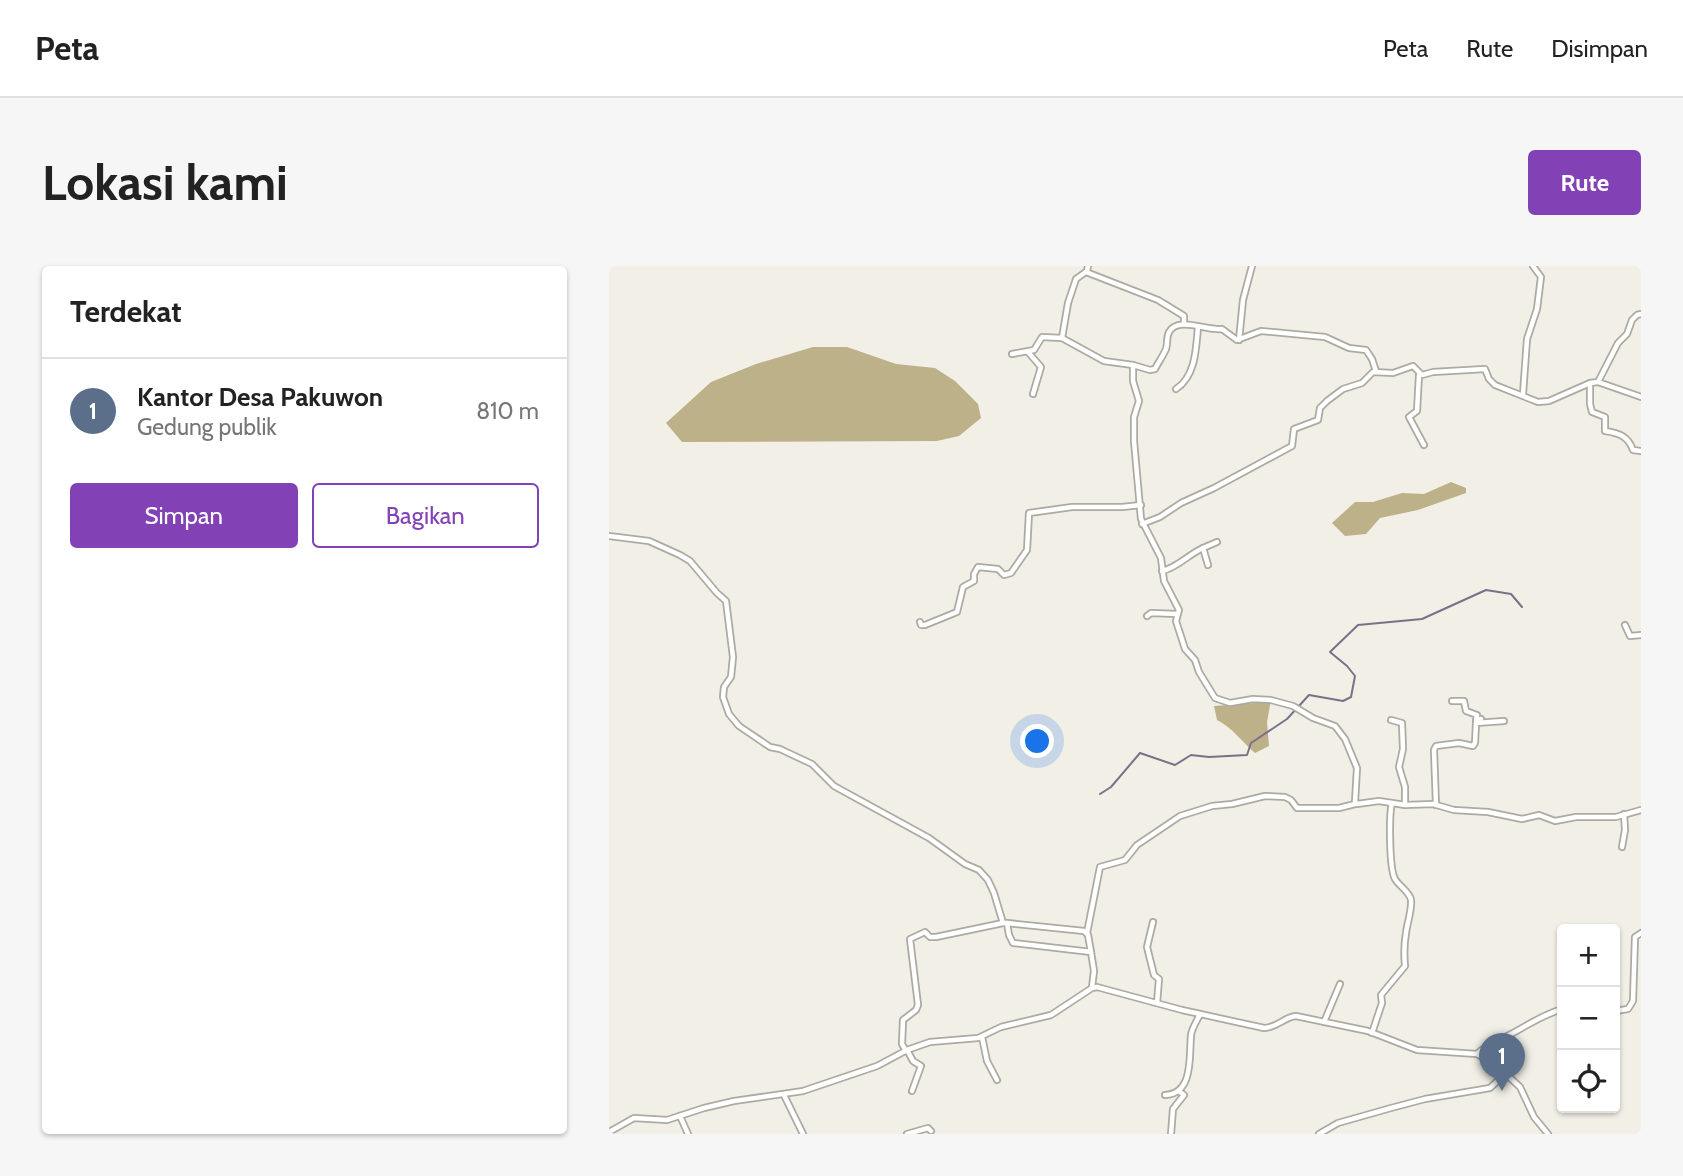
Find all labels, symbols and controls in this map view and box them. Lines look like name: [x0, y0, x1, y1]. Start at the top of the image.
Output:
text: Peta: [35, 28, 99, 68]
text: Peta: [1383, 34, 1428, 63]
text: Rute: [1466, 34, 1513, 63]
text: Disimpan: [1551, 34, 1648, 63]
button: Rute: [1528, 150, 1641, 215]
text: Lokasi kami: [42, 153, 288, 212]
text: Terdekat: [70, 293, 182, 330]
text: Kantor Desa Pakuwon: [137, 381, 383, 413]
text: 1: [89, 397, 97, 425]
text: 810 m: [476, 397, 539, 425]
text: Gedung publik: [137, 413, 277, 441]
button: Simpan: [70, 483, 298, 548]
button: Bagikan: [312, 483, 539, 548]
your location: [1020, 724, 1054, 758]
map controls: [1557, 924, 1620, 1113]
button: +: [1557, 924, 1620, 987]
button: −: [1557, 987, 1620, 1050]
pin: 1: [1479, 1033, 1525, 1091]
button: locate: [1557, 1050, 1620, 1113]

